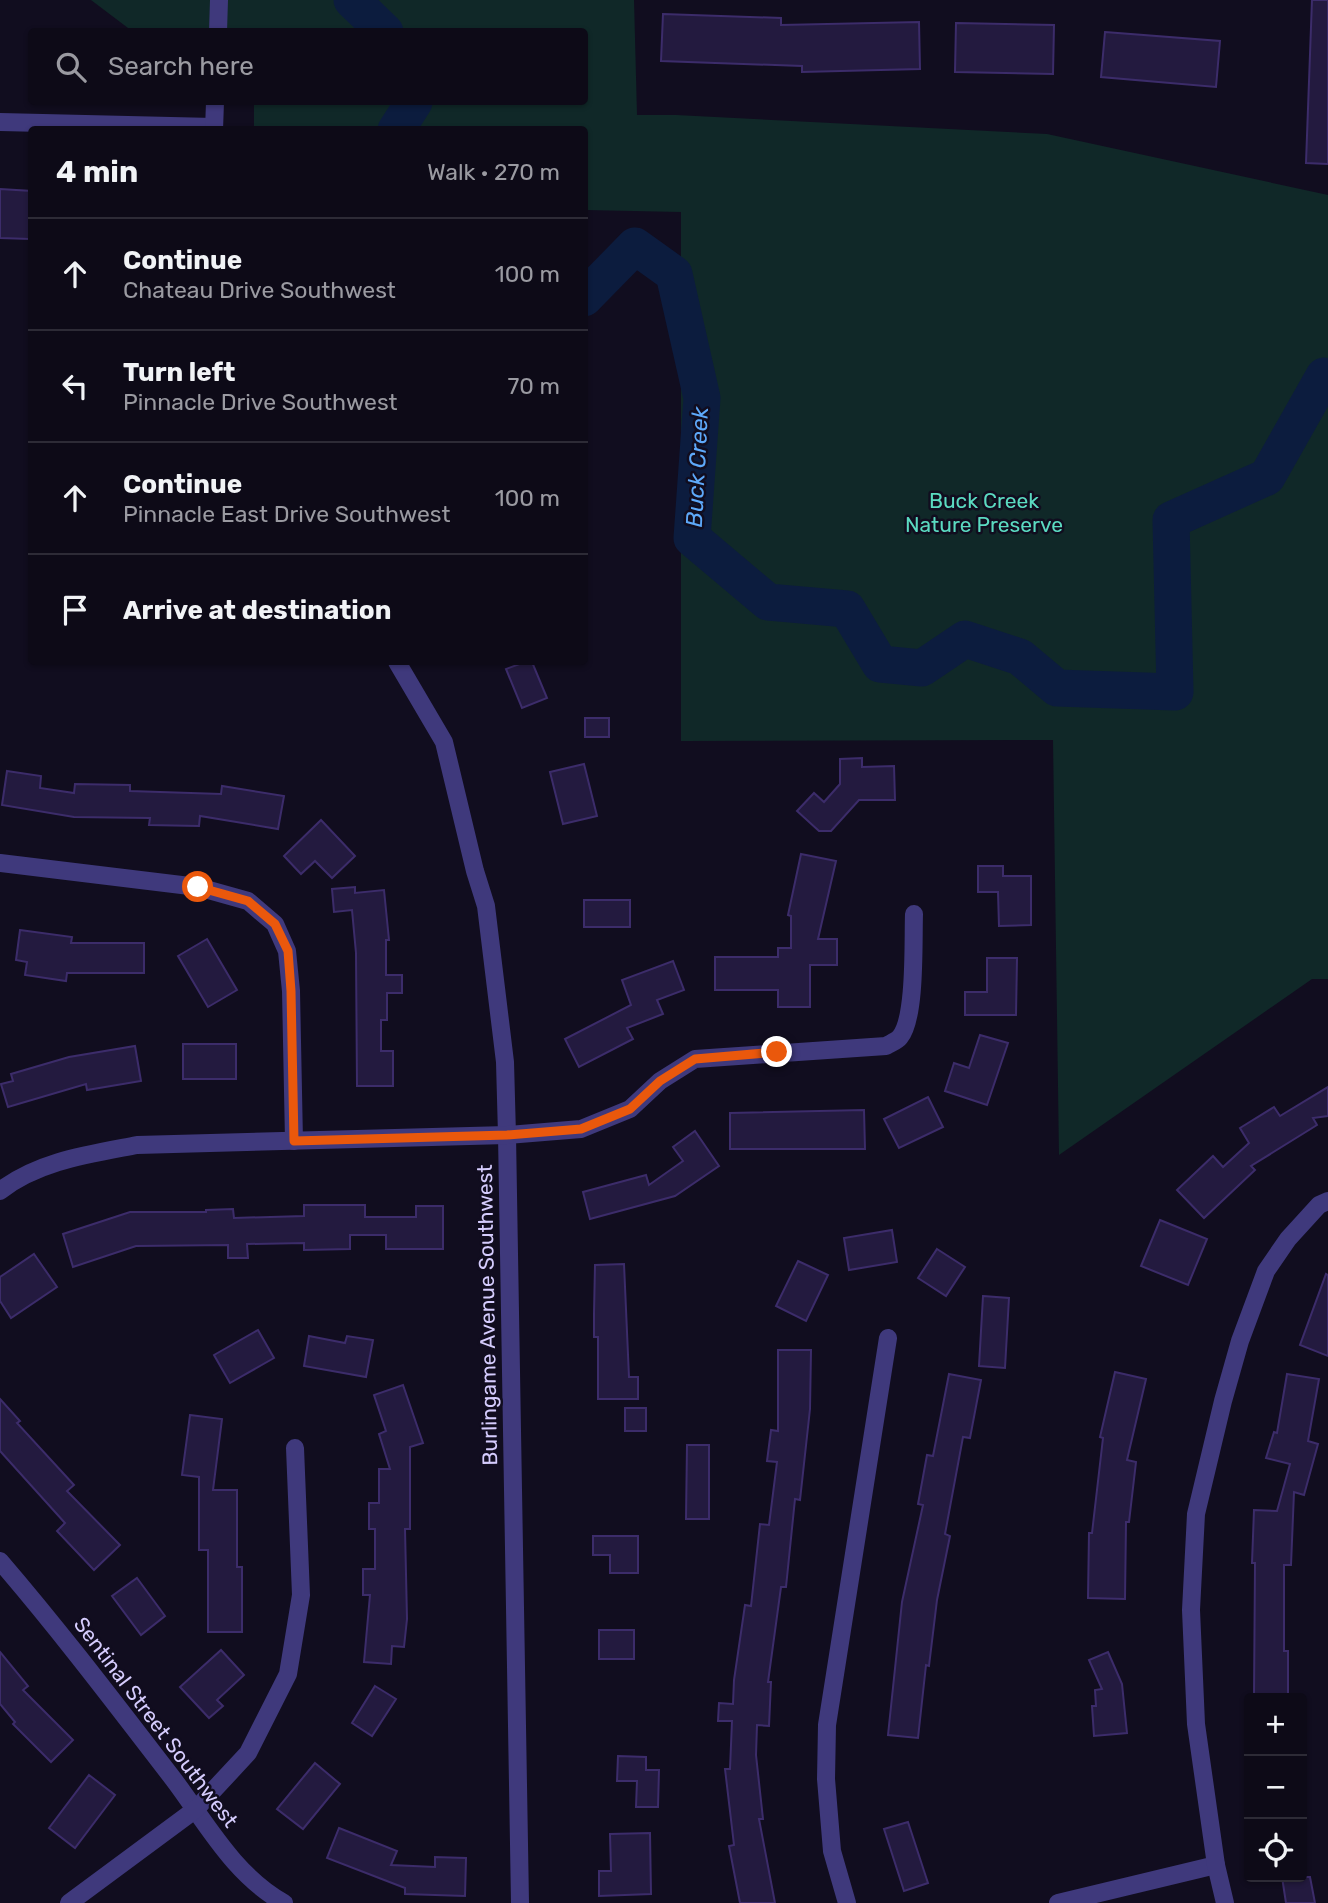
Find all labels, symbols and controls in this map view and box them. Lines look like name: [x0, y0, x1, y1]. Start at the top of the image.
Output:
search box: [28, 28, 588, 105]
icon: search: [52, 48, 90, 86]
text: Search here: [108, 51, 254, 82]
text: 4 min: [56, 154, 138, 190]
text: Walk · 270 m: [427, 158, 560, 186]
text: Continue: [123, 245, 242, 276]
icon: ahead: [56, 255, 94, 293]
text: 100 m: [495, 260, 560, 288]
text: Chateau Drive Southwest: [123, 276, 396, 304]
text: Turn left: [123, 357, 235, 388]
icon: left: [56, 367, 94, 405]
text: 70 m: [508, 372, 560, 400]
text: Pinnacle Drive Southwest: [123, 388, 398, 416]
water label: Buck Creek: [680, 405, 714, 528]
text: Continue: [123, 469, 242, 500]
icon: ahead: [56, 479, 94, 517]
text: 100 m: [495, 484, 560, 512]
park label: Buck Creek Nature Preserve: [905, 488, 1063, 537]
text: Pinnacle East Drive Southwest: [123, 500, 451, 528]
icon: arrive: [56, 591, 94, 629]
text: Arrive at destination: [123, 595, 391, 626]
route start: [182, 871, 213, 902]
route end: [761, 1036, 792, 1067]
street label: Burlingame Avenue Southwest: [472, 1164, 502, 1466]
street label: Sentinal Street Southwest: [69, 1612, 243, 1832]
map controls: [1244, 1693, 1307, 1882]
button: +: [1244, 1693, 1307, 1756]
button: −: [1244, 1756, 1307, 1819]
button: locate: [1244, 1819, 1307, 1882]

